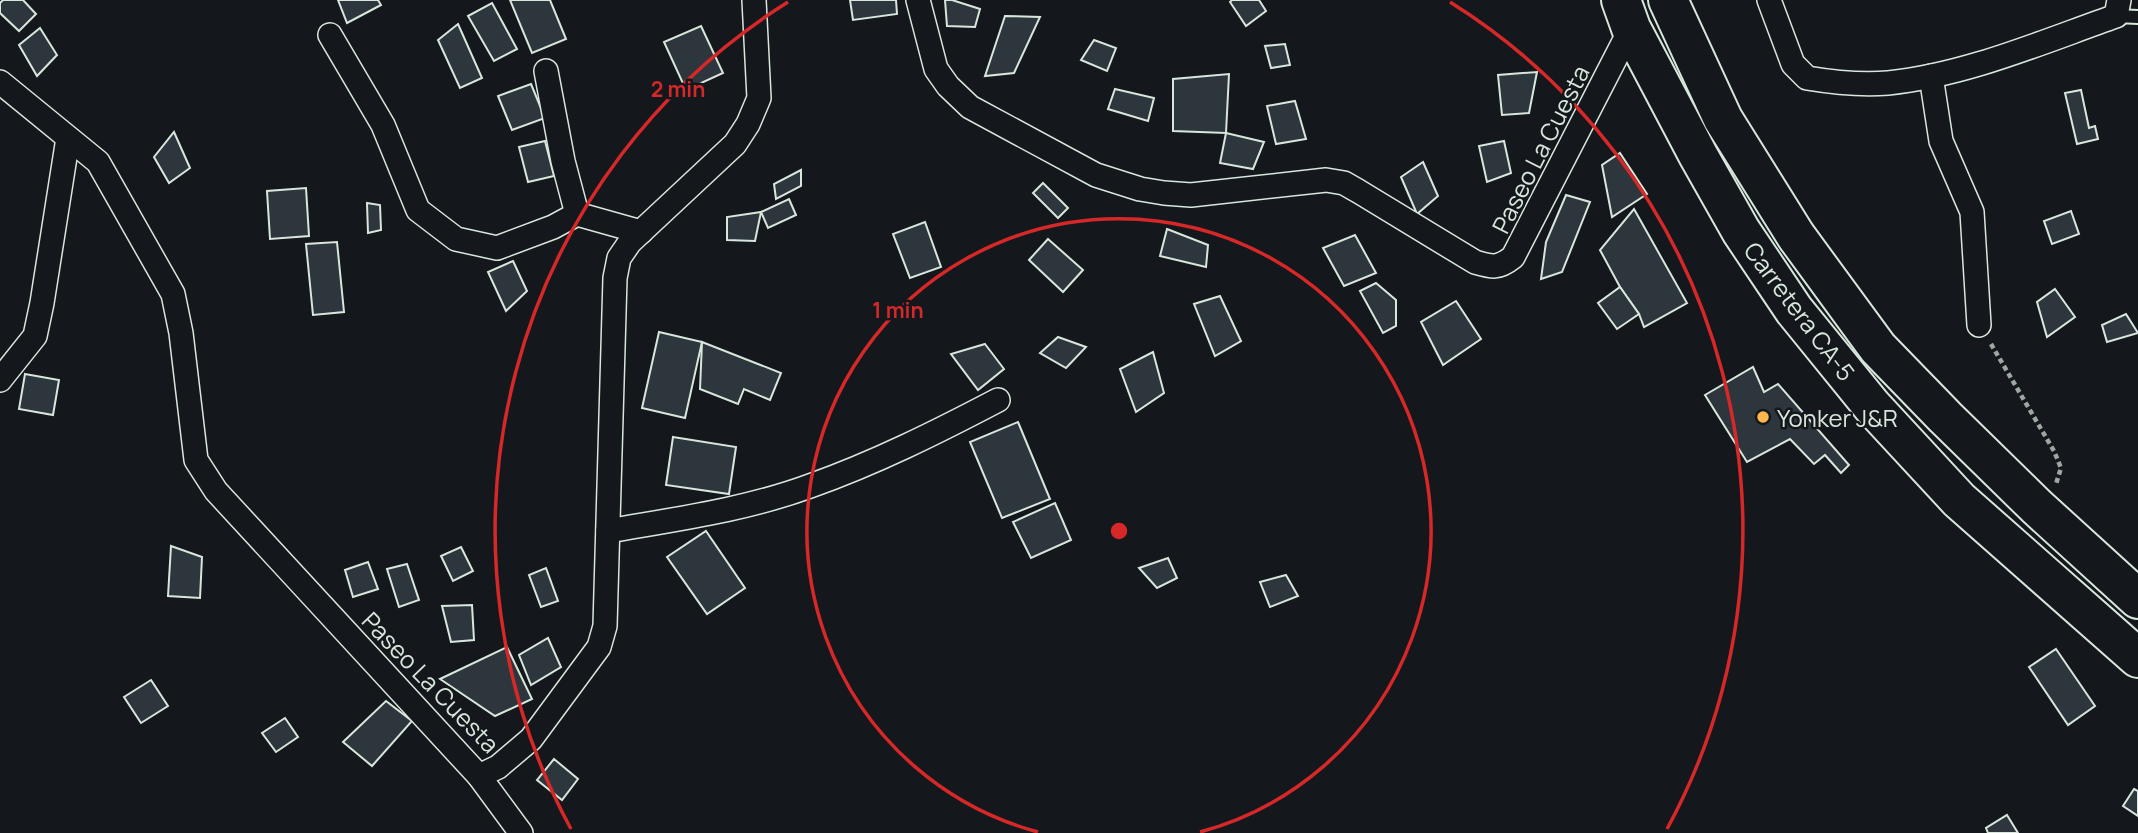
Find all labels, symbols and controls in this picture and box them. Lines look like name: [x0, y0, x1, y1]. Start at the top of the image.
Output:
street label: Paseo La Cuesta: [1483, 59, 1597, 239]
text: 2 min: [651, 75, 705, 103]
street label: Carretera CA-5: [1737, 235, 1863, 387]
text: 1 min: [872, 296, 924, 324]
place label: Yonker J&R: [1777, 401, 1898, 434]
marker: Yonker J&R: [1755, 409, 1771, 425]
centre of rings: [1107, 519, 1131, 543]
street label: Paseo La Cuesta: [355, 604, 507, 760]

